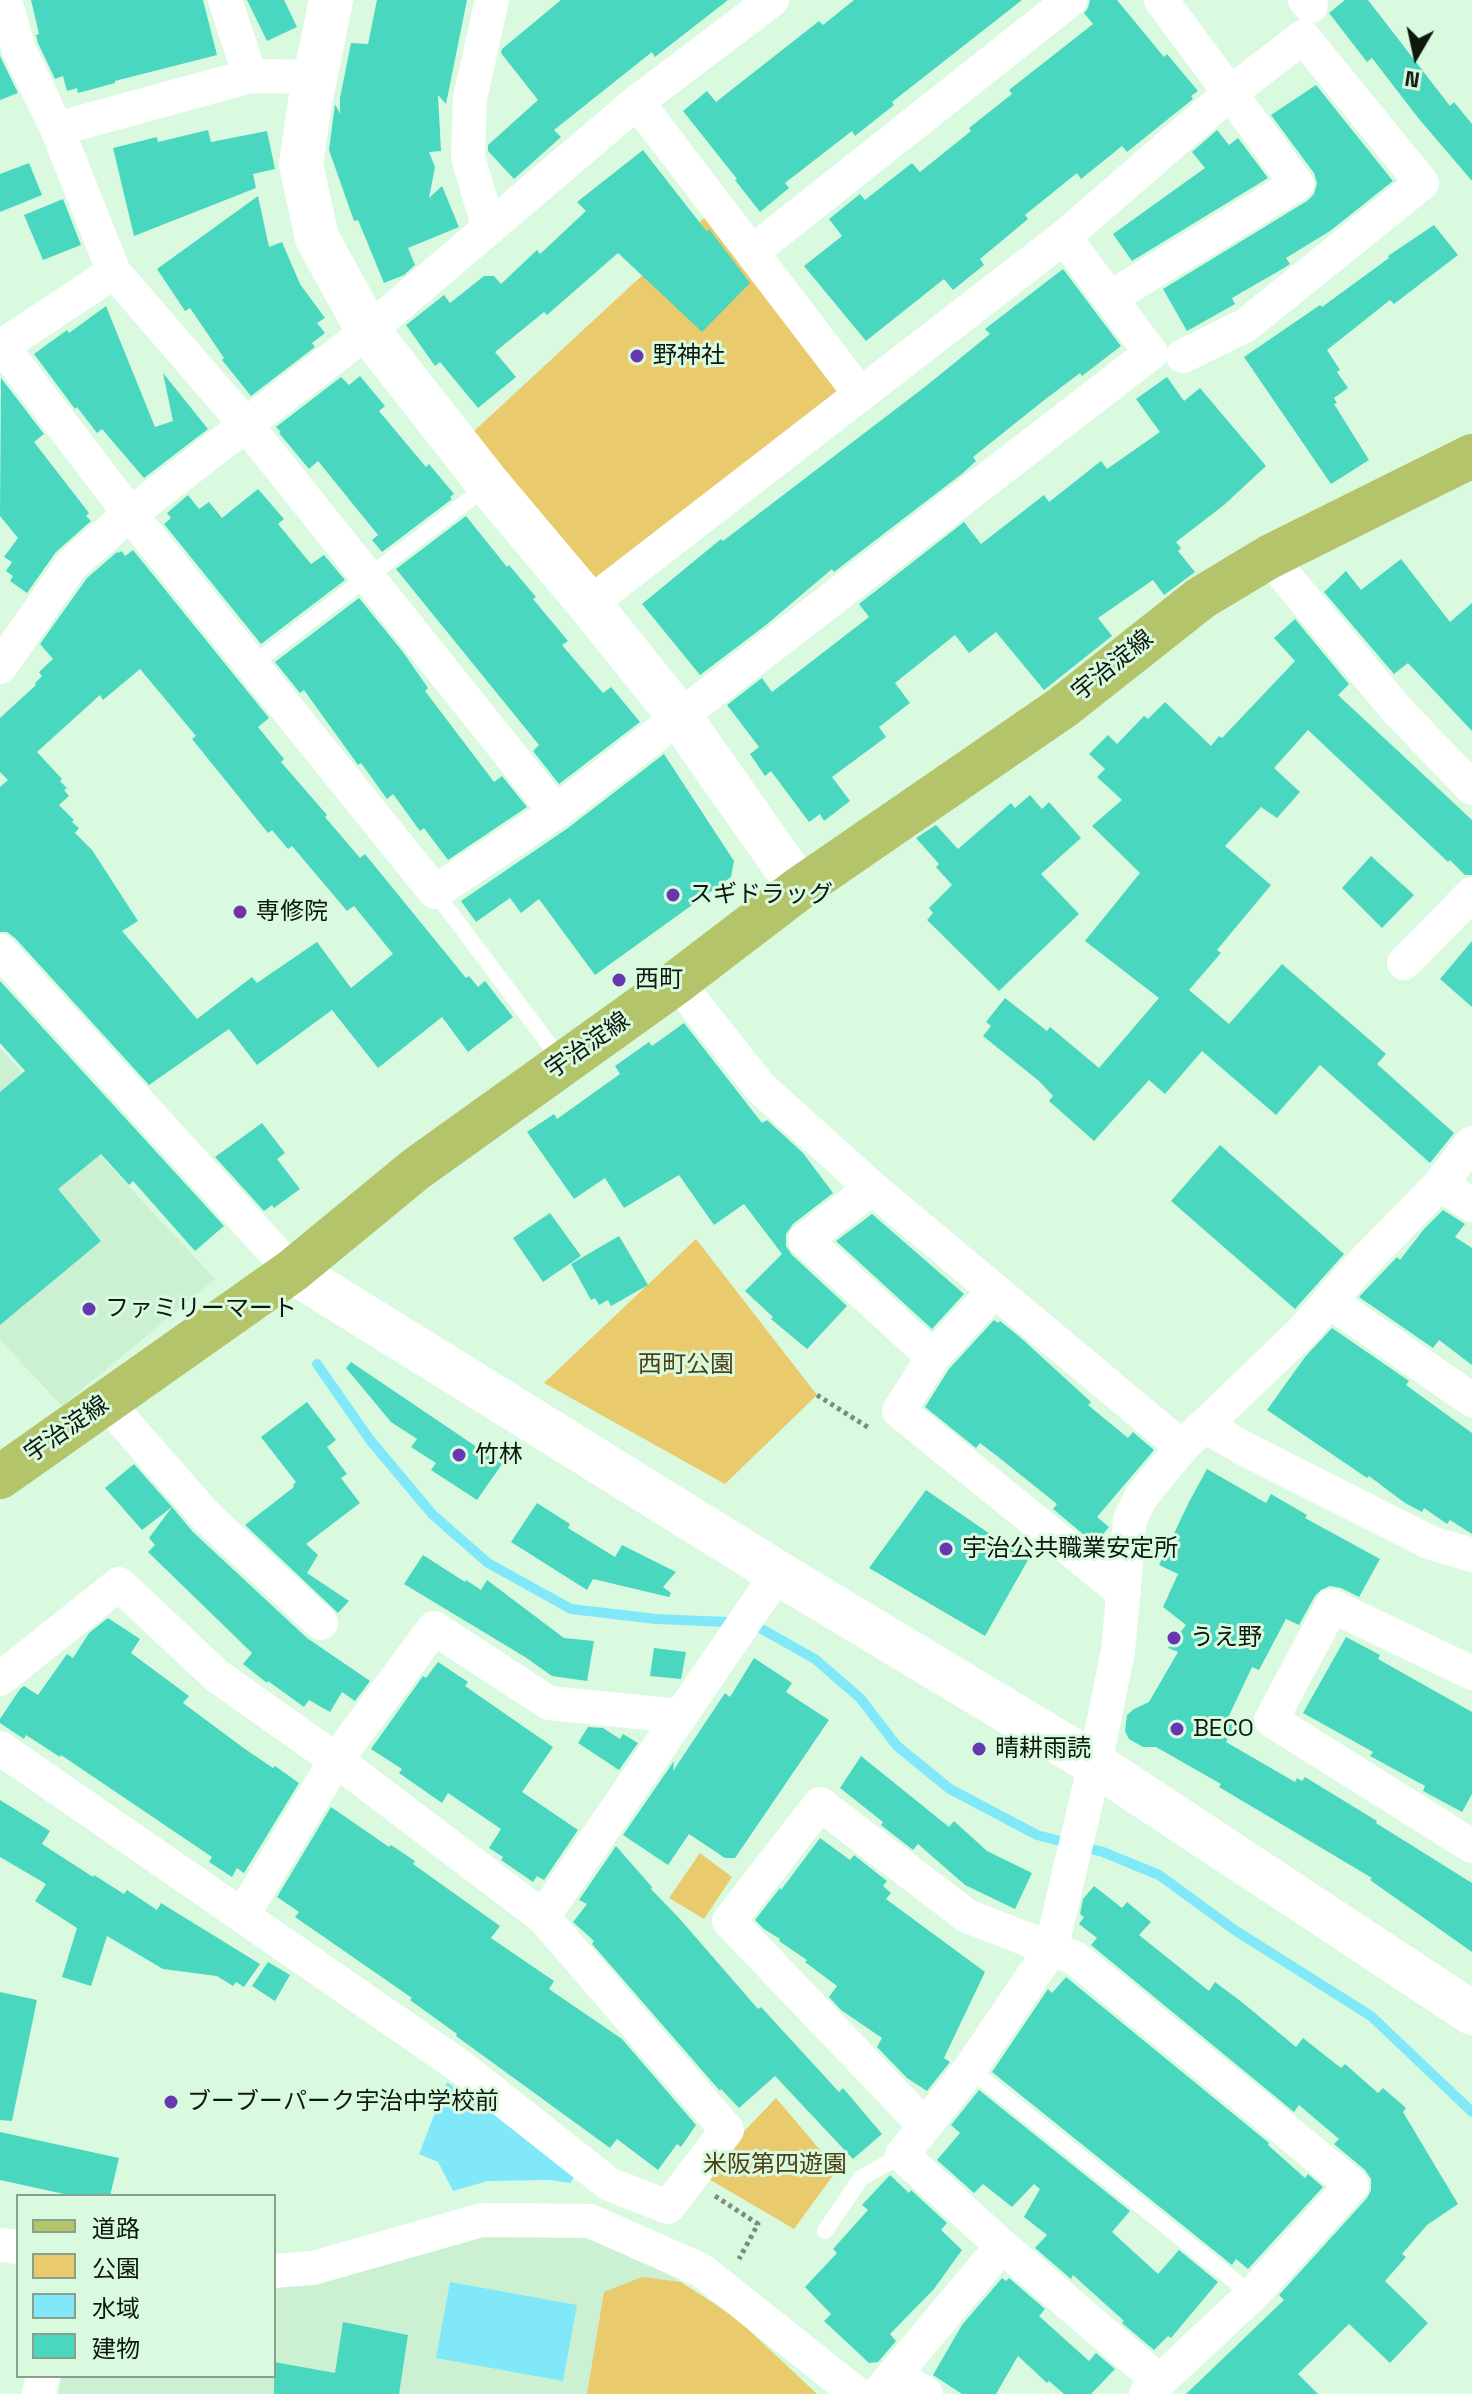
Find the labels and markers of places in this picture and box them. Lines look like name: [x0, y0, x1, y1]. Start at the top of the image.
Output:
place label: 野神社: [653, 342, 725, 370]
marker: 野神社: [628, 347, 646, 365]
place label: スギドラッグ: [689, 881, 833, 909]
marker: スギドラッグ: [664, 886, 682, 904]
place label: 専修院: [256, 898, 328, 926]
marker: 専修院: [231, 903, 249, 921]
place label: 西町: [635, 966, 683, 994]
marker: 西町: [610, 971, 628, 989]
place label: ファミリーマート: [105, 1295, 297, 1323]
marker: ファミリーマート: [80, 1300, 98, 1318]
place label: 竹林: [475, 1441, 523, 1469]
marker: 竹林: [450, 1446, 468, 1464]
place label: 宇治公共職業安定所: [962, 1535, 1178, 1563]
marker: 宇治公共職業安定所: [937, 1540, 955, 1558]
place label: うえ野: [1190, 1624, 1262, 1652]
marker: うえ野: [1165, 1629, 1183, 1647]
place label: BECO: [1193, 1715, 1254, 1743]
marker: BECO: [1168, 1720, 1186, 1738]
place label: 晴耕雨読: [995, 1735, 1091, 1763]
marker: 晴耕雨読: [970, 1740, 988, 1758]
place label: ブーブーパーク宇治中学校前: [187, 2088, 499, 2116]
marker: ブーブーパーク宇治中学校前: [162, 2093, 180, 2111]

